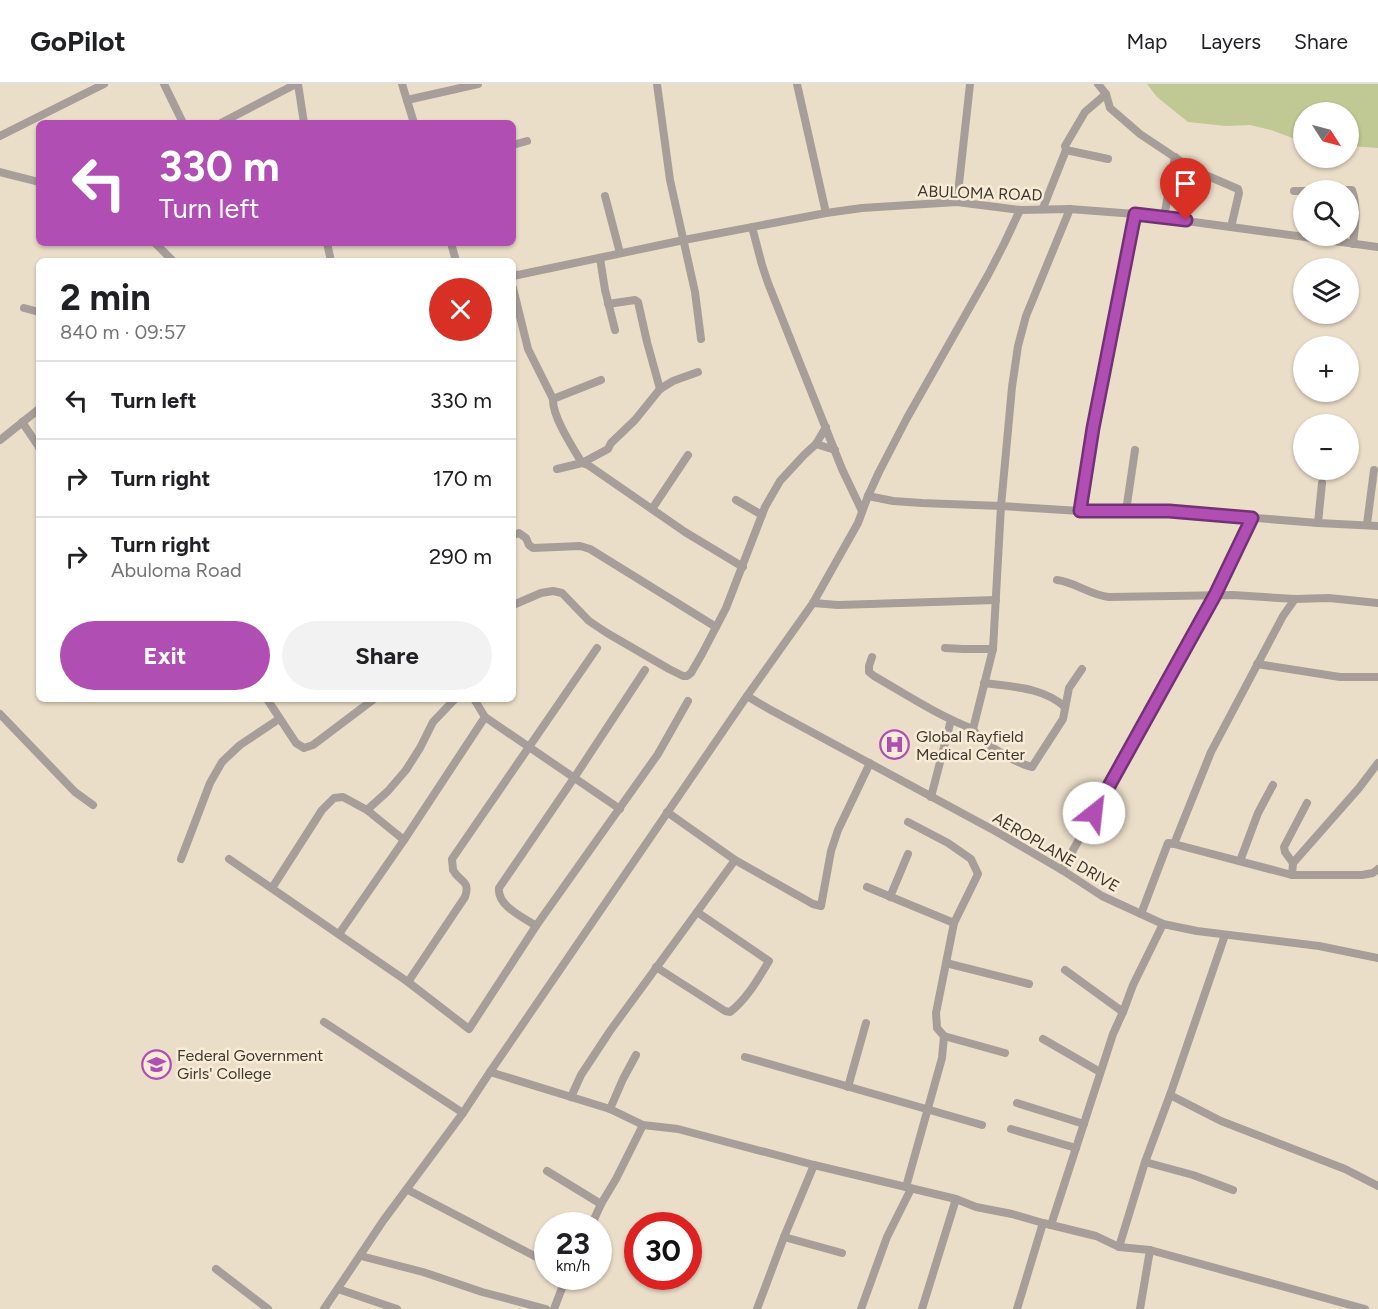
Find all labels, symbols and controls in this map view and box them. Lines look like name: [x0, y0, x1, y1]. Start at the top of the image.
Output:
text: GoPilot: [30, 24, 126, 58]
text: Map: [1127, 29, 1167, 54]
text: Layers: [1200, 29, 1261, 54]
text: Share: [1294, 29, 1348, 54]
north arrow: [1293, 102, 1359, 168]
map controls: [1293, 102, 1359, 480]
text: 330 m: [159, 141, 280, 192]
icon: left: [60, 144, 138, 222]
pin: [1160, 158, 1211, 220]
icon: arrive: [1169, 167, 1202, 200]
button: search: [1293, 180, 1359, 246]
street label: ABULOMA ROAD: [917, 181, 1043, 205]
text: Turn left: [159, 192, 259, 225]
button: layers: [1293, 258, 1359, 324]
text: 2 min: [60, 276, 151, 319]
button: close: [429, 278, 492, 341]
text: 840 m · 09:57: [60, 320, 186, 344]
button: +: [1293, 336, 1359, 402]
icon: left: [60, 384, 93, 417]
text: Turn left: [111, 387, 197, 414]
text: 330 m: [430, 387, 492, 414]
button: −: [1293, 414, 1359, 480]
icon: right: [60, 462, 93, 495]
text: Turn right: [111, 465, 210, 492]
text: 170 m: [433, 465, 492, 492]
text: Turn right: [111, 531, 210, 558]
icon: right: [60, 540, 93, 573]
text: 290 m: [429, 543, 492, 570]
text: Abuloma Road: [111, 558, 242, 582]
button: Exit: [60, 621, 270, 690]
button: Share: [282, 621, 492, 690]
place label: Global Rayfield Medical Center: [916, 727, 1026, 764]
hospital icon: Global Rayfield Medical Center: [879, 729, 911, 761]
position arrow: [1062, 781, 1126, 845]
street label: AEROPLANE DRIVE: [989, 808, 1123, 896]
place label: Federal Government Girls' College: [177, 1046, 323, 1083]
school or university icon: Federal Government Girls' College: [140, 1048, 172, 1080]
speed limit sign: 30: [624, 1212, 702, 1290]
text: 23: [556, 1225, 590, 1262]
text: km/h: [556, 1257, 590, 1275]

